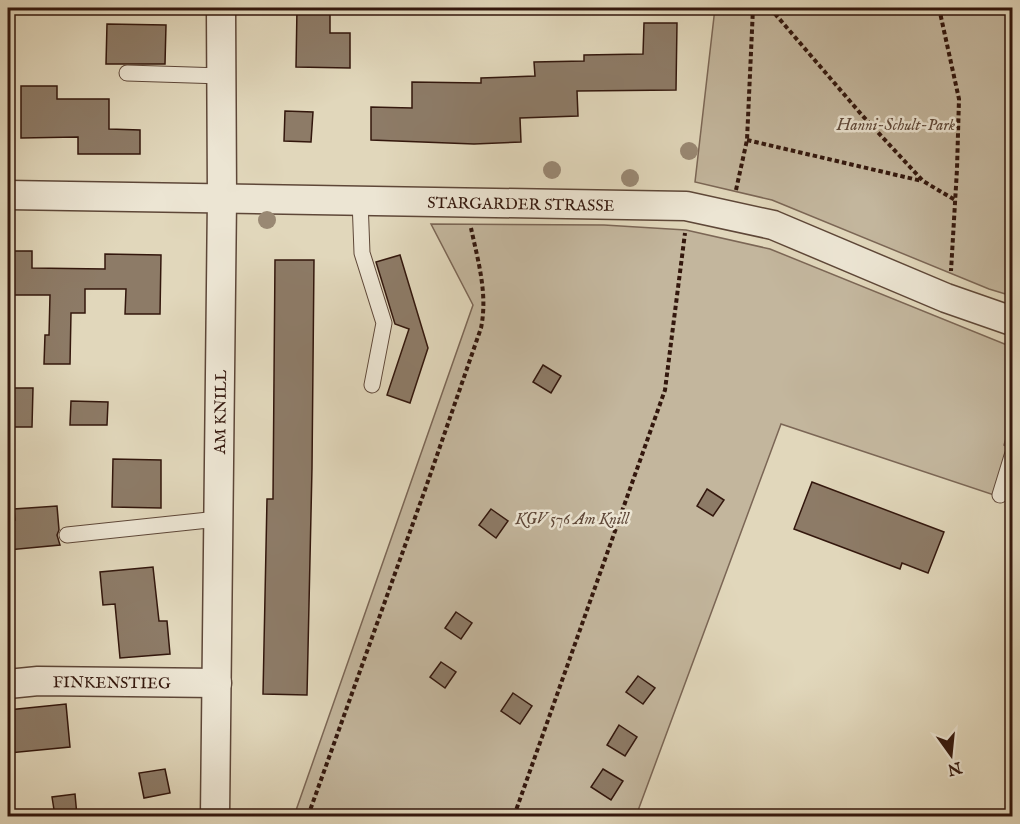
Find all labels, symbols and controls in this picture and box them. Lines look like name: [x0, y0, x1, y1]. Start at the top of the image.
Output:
park label: Hanni-Schult-Park: [836, 116, 956, 136]
street label: STARGARDER STRASSE: [427, 194, 615, 217]
street label: AM KNILL: [211, 369, 232, 455]
park label: KGV 576 Am Knill: [514, 510, 630, 530]
street label: FINKENSTIEG: [53, 673, 171, 694]
north arrow: [921, 725, 981, 785]
text: N: [945, 756, 965, 779]

